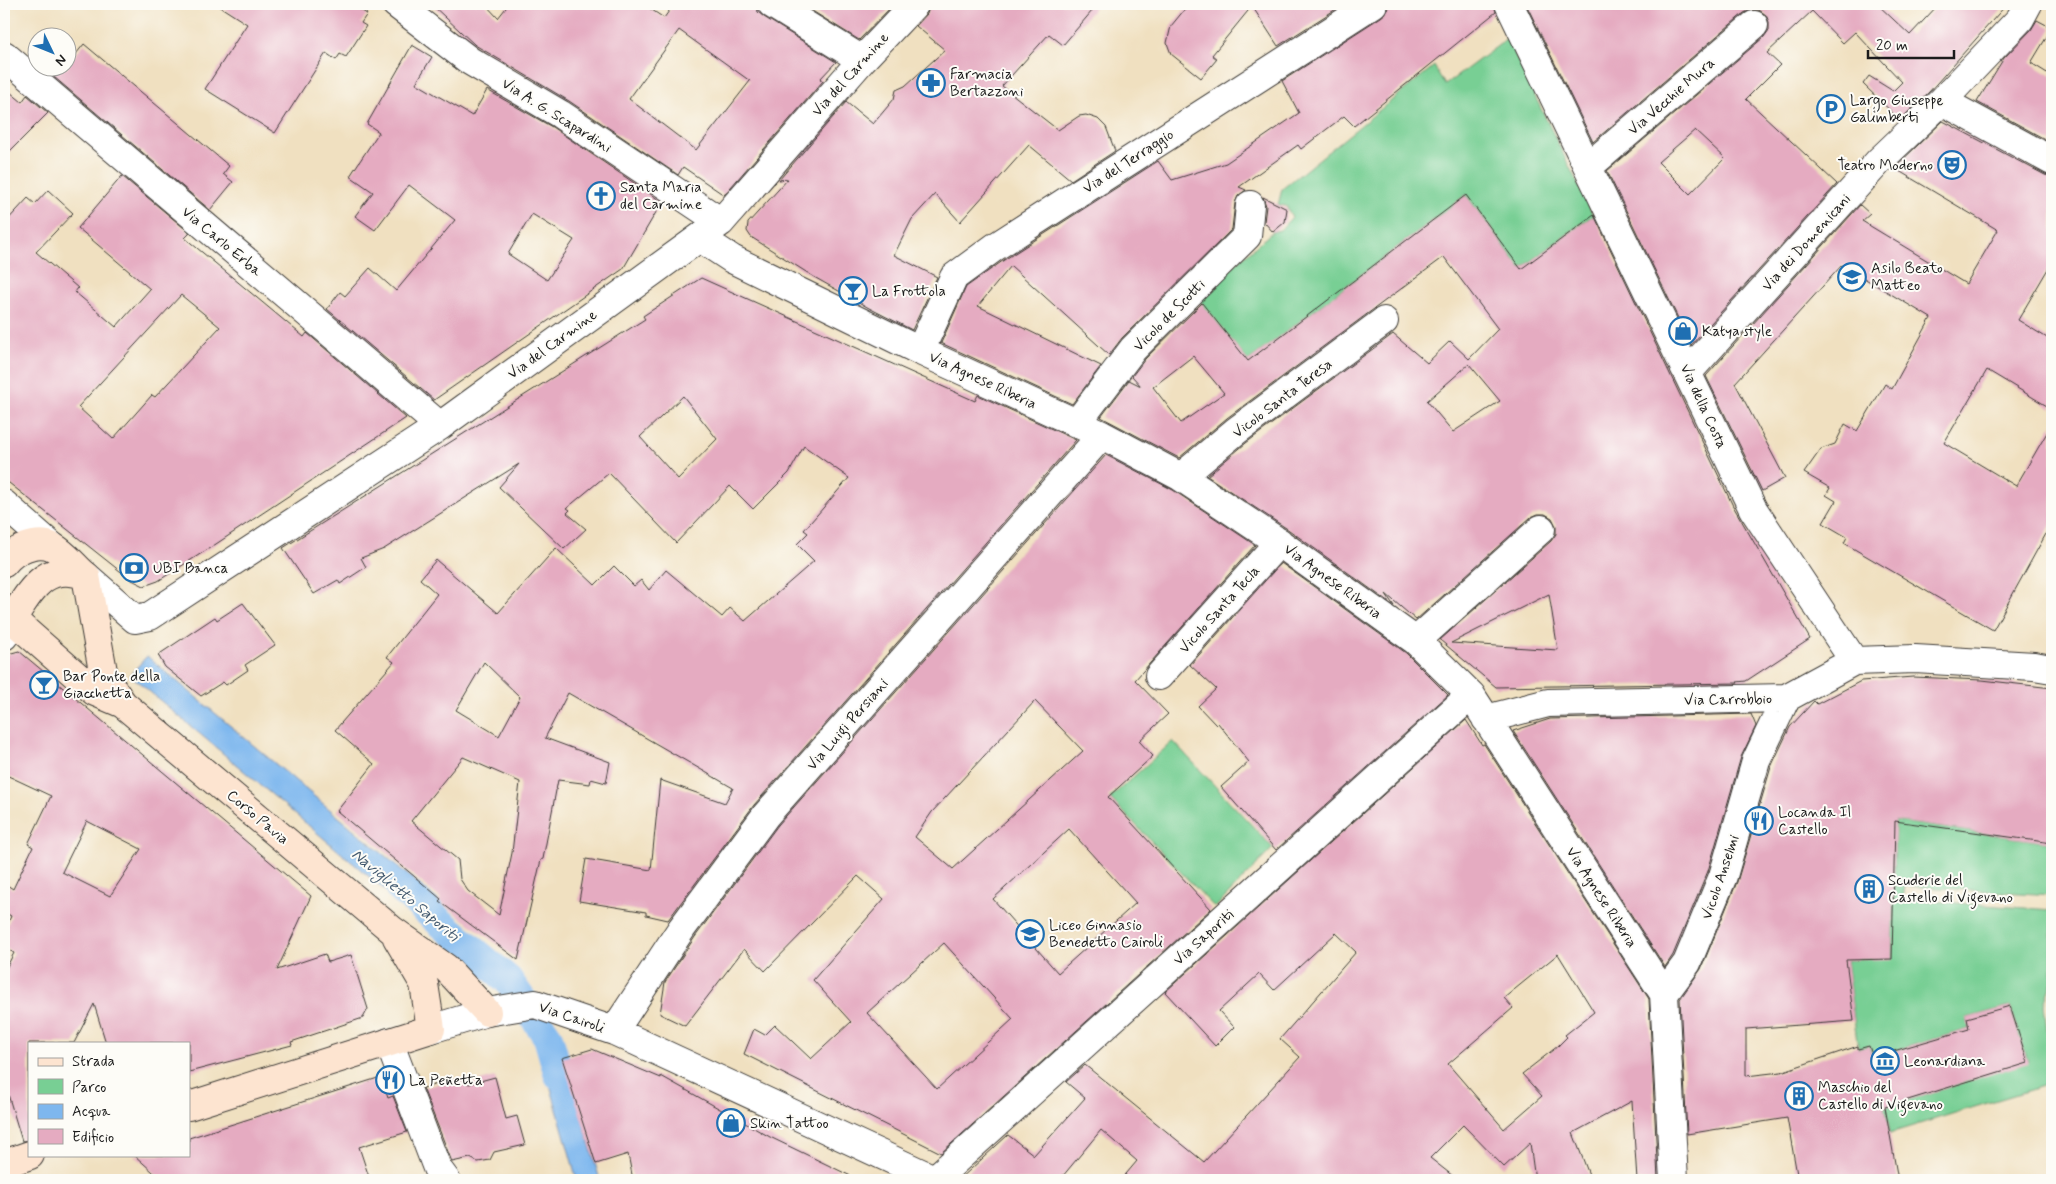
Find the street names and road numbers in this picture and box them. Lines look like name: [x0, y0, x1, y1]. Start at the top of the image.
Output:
street label: Via del Carmine: [808, 28, 894, 121]
street label: Via Vecchie Mura: [1624, 53, 1720, 140]
street label: Via A. G. Scapardini: [498, 74, 615, 158]
street label: Via del Terraggio: [1079, 125, 1178, 200]
street label: Via dei Domenicani: [1758, 190, 1856, 296]
street label: Via Carlo Erba: [177, 202, 266, 282]
street label: Vicolo de Scotti: [1129, 275, 1210, 356]
street label: Via del Carmine: [504, 305, 602, 384]
street label: Via Agnese Riberia: [926, 347, 1040, 415]
street label: Vicolo Santa Teresa: [1229, 355, 1337, 443]
street label: Via della Costa: [1675, 361, 1732, 452]
street label: Via Agnese Riberia: [1279, 539, 1385, 624]
street label: Vicolo Santa Tecla: [1175, 561, 1265, 658]
street label: Via Luigi Persiani: [802, 674, 894, 775]
street label: Via Carrobbio: [1684, 689, 1772, 711]
street label: Corso Pavia: [222, 786, 293, 850]
street label: Vicolo Anselmi: [1697, 832, 1745, 922]
street label: Via Agnese Riberia: [1561, 843, 1641, 952]
street label: Via Saporiti: [1169, 905, 1238, 970]
street label: Via Cairoli: [536, 997, 607, 1039]

